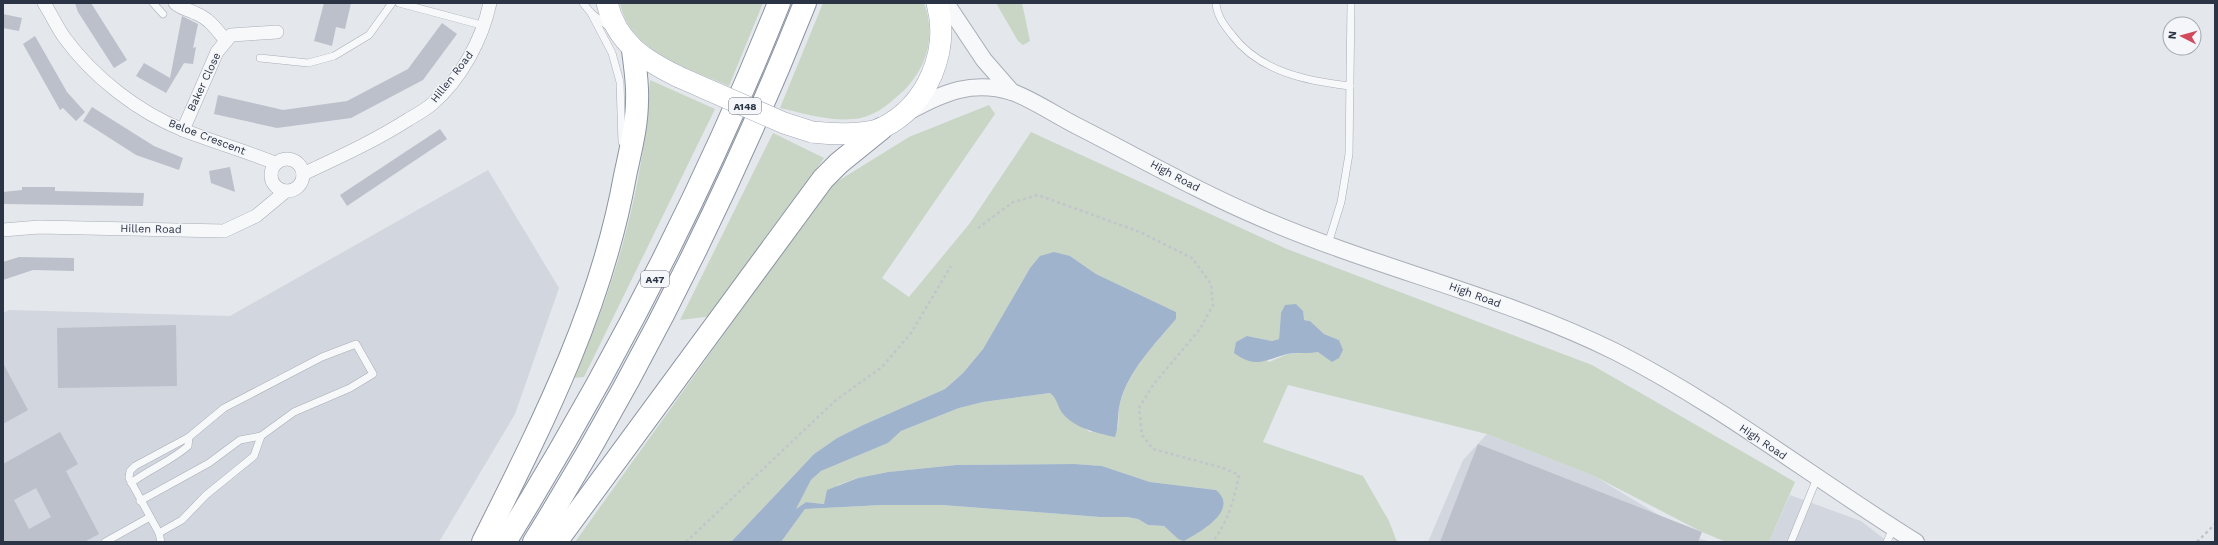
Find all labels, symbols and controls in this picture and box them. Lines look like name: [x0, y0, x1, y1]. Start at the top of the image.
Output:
north arrow: [2162, 16, 2202, 56]
text: N: [2166, 30, 2179, 40]
street label: Hillen Road: [428, 49, 476, 105]
street label: Baker Close: [185, 51, 223, 113]
road number: A148: [729, 98, 761, 114]
street label: Beloe Crescent: [167, 116, 248, 158]
street label: High Road: [1148, 158, 1202, 194]
street label: Hillen Road: [120, 222, 182, 236]
road number: A47: [641, 271, 669, 287]
street label: High Road: [1447, 280, 1503, 310]
street label: High Road: [1737, 421, 1789, 463]

